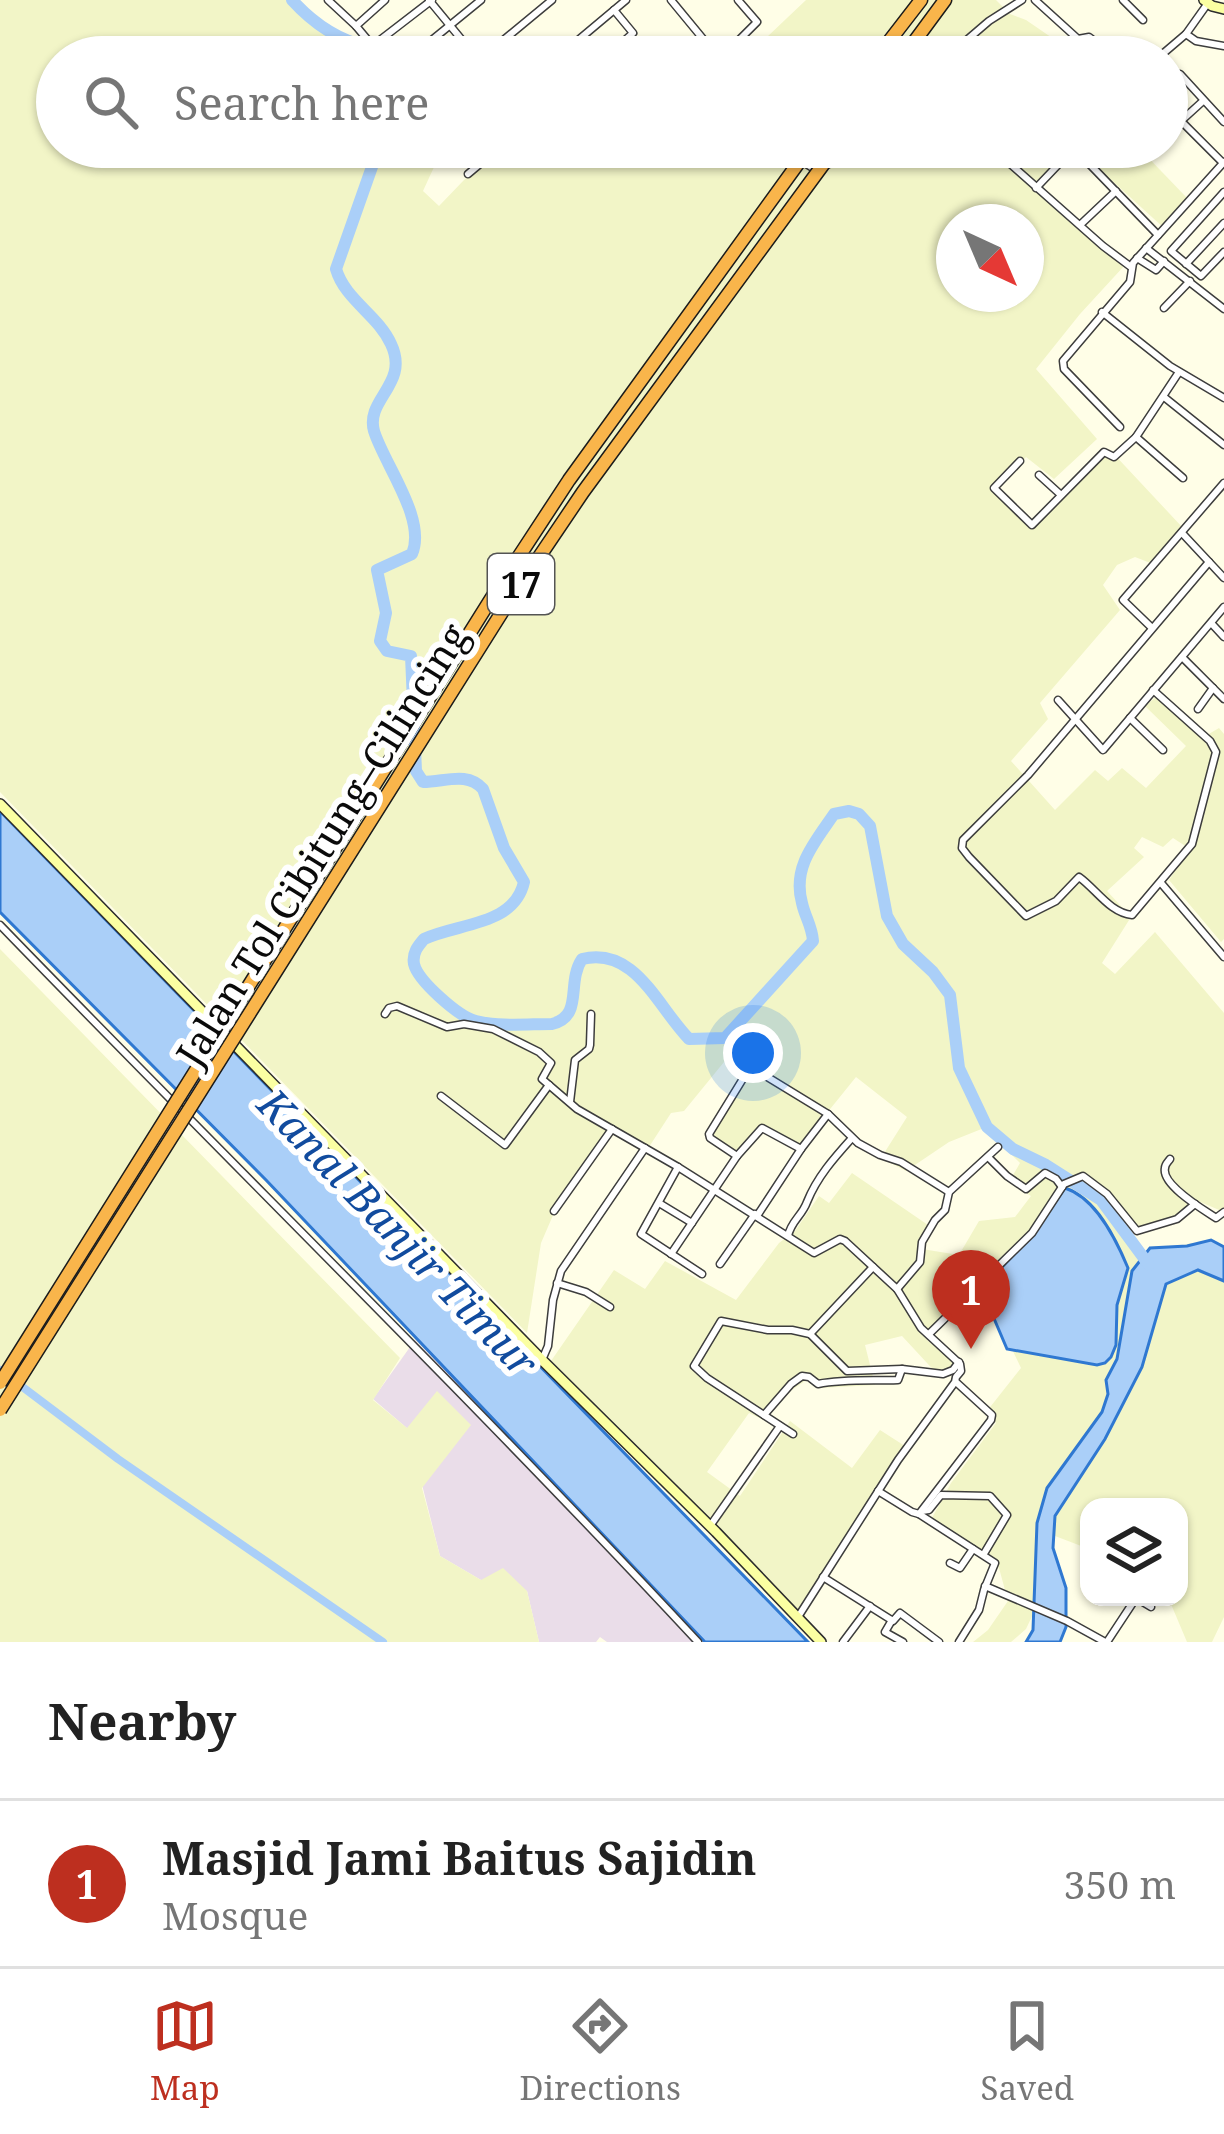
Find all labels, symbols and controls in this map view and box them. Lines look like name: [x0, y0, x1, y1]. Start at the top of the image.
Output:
search box: [36, 36, 1188, 168]
icon: search: [78, 69, 144, 135]
text: Search here: [174, 72, 429, 133]
north arrow: [936, 204, 1044, 312]
road number: 17: [488, 554, 554, 614]
street label: Jalan Tol Cibitung–Cilincing: [162, 612, 479, 1076]
your location: [723, 1023, 783, 1083]
water label: Kanal Banjir Timur: [246, 1075, 552, 1389]
pin: 1: [932, 1250, 1010, 1349]
map controls: [1080, 1498, 1188, 1606]
button: layers: [1080, 1498, 1188, 1606]
text: Nearby: [48, 1685, 236, 1755]
text: Masjid Jami Baitus Sajidin: [162, 1827, 757, 1888]
text: 1: [76, 1857, 98, 1910]
text: 350 m: [1064, 1857, 1176, 1910]
text: Mosque: [162, 1888, 308, 1941]
tab: Map: [150, 1993, 220, 2110]
tab: Directions: [519, 1993, 681, 2110]
tab: Saved: [981, 1993, 1074, 2110]

